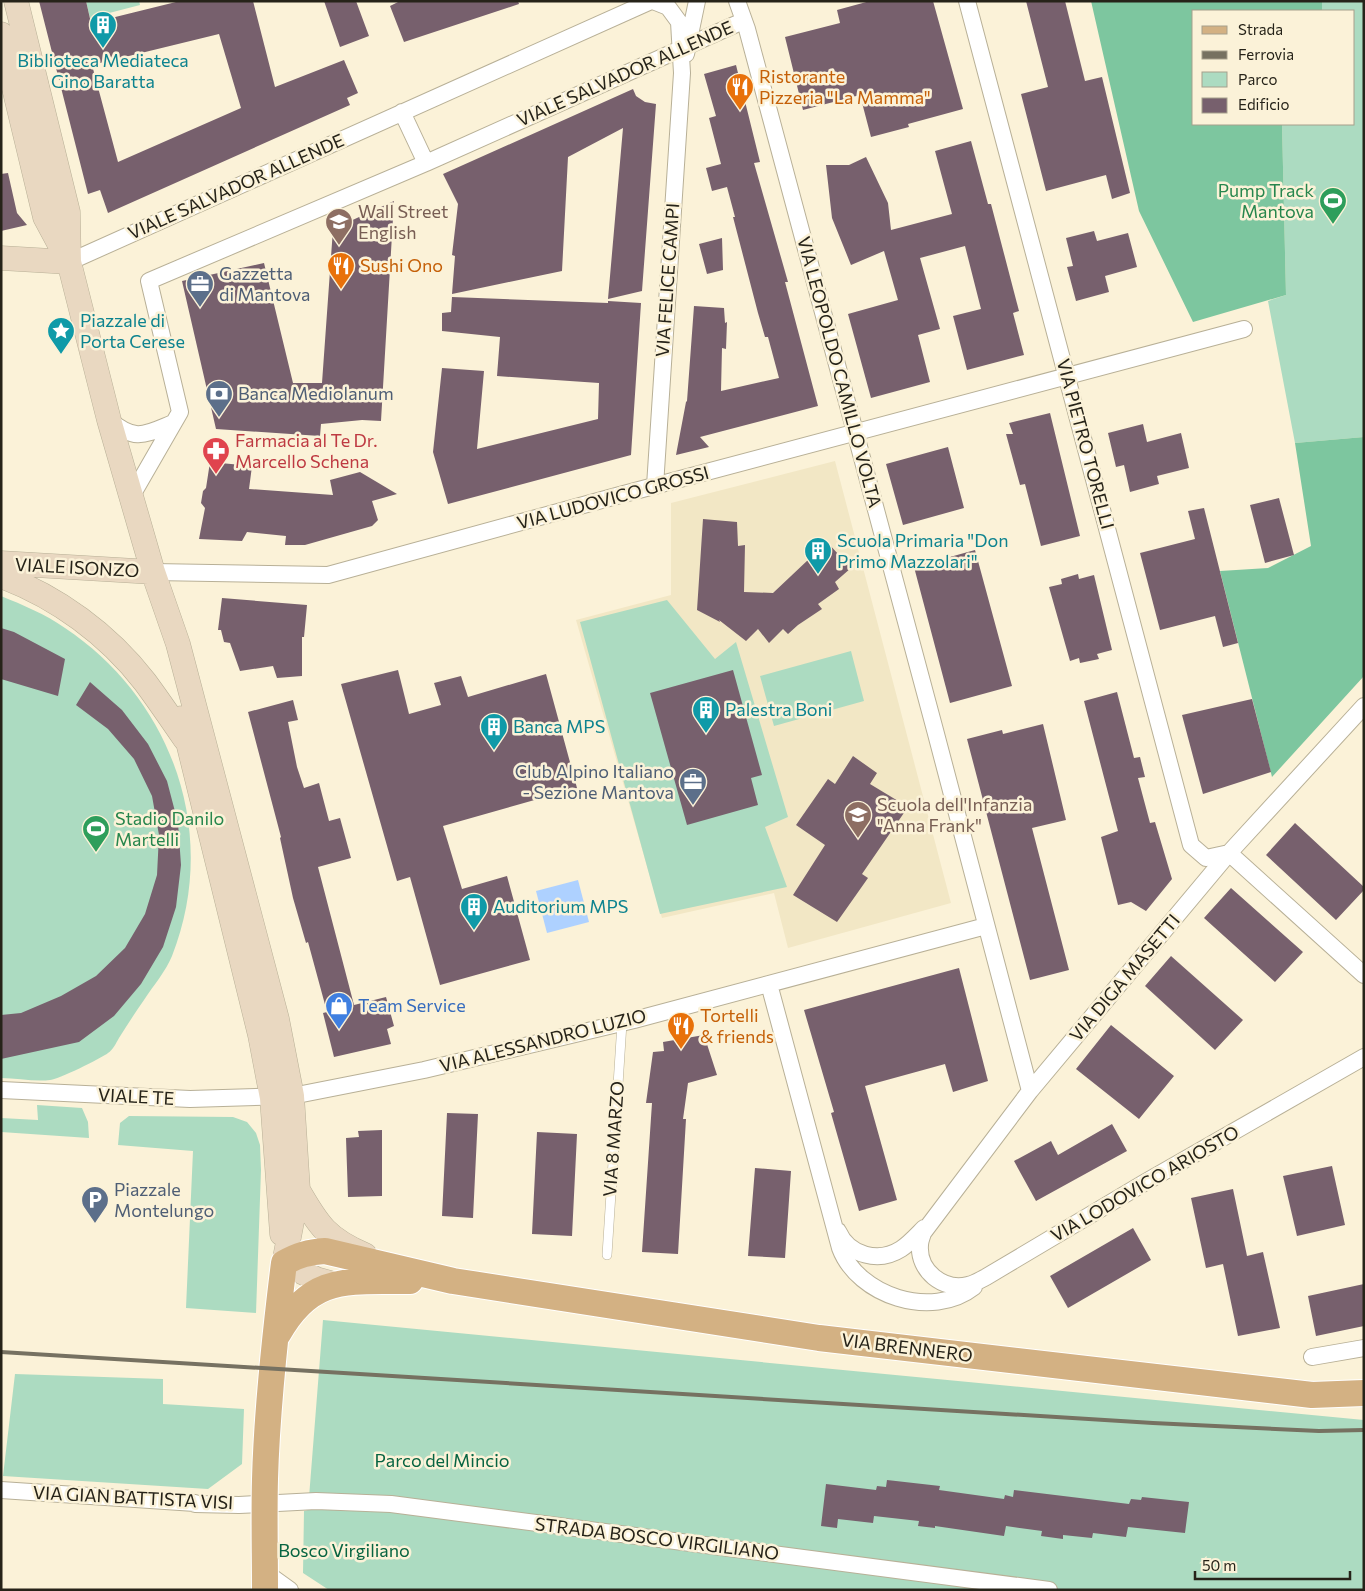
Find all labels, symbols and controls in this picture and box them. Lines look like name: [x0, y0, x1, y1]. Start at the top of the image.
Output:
building icon: Biblioteca Mediateca Gino Baratta: [88, 10, 118, 49]
legend: [1192, 10, 1355, 125]
street label: VIALE SALVADOR ALLENDE: [513, 15, 736, 131]
text: Strada: [1238, 20, 1283, 38]
text: Ferrovia: [1238, 45, 1294, 63]
place label: Biblioteca Mediateca Gino Baratta: [17, 49, 189, 92]
place label: Ristorante Pizzeria "La Mamma": [759, 65, 931, 108]
text: Parco: [1238, 70, 1277, 88]
restaurant icon: Ristorante Pizzeria "La Mamma": [725, 72, 755, 111]
text: Edificio: [1238, 95, 1289, 113]
street label: VIALE SALVADOR ALLENDE: [124, 128, 347, 244]
place label: Pump Track Mantova: [1218, 179, 1314, 222]
sports icon: Pump Track Mantova: [1318, 186, 1348, 225]
place label: Wall Street English: [358, 200, 448, 243]
street label: VIA FELICE CAMPI: [651, 202, 683, 358]
school or university icon: Wall Street English: [324, 207, 354, 246]
street label: VIA LEOPOLDO CAMILLO VOLTA: [793, 234, 887, 510]
restaurant icon: Sushi Ono: [326, 251, 356, 290]
place label: Sushi Ono: [360, 254, 443, 276]
place label: Gazzetta di Mantova: [219, 262, 310, 305]
office icon: Gazzetta di Mantova: [185, 269, 215, 308]
place label: Piazzale di Porta Cerese: [80, 309, 185, 352]
place icon: Piazzale di Porta Cerese: [46, 316, 76, 355]
street label: VIA PIETRO TORELLI: [1053, 356, 1119, 531]
bank icon: Banca Mediolanum: [204, 379, 234, 418]
place label: Banca Mediolanum: [238, 382, 394, 404]
place label: Farmacia al Te Dr. Marcello Schena: [235, 429, 377, 472]
pharmacy icon: Farmacia al Te Dr. Marcello Schena: [201, 436, 231, 475]
street label: VIA LUDOVICO GROSSI: [514, 461, 711, 533]
place label: Scuola Primaria "Don Primo Mazzolari": [837, 529, 1009, 572]
building icon: Scuola Primaria "Don Primo Mazzolari": [803, 536, 833, 575]
street label: VIALE ISONZO: [14, 553, 140, 581]
building icon: Palestra Boni: [691, 695, 721, 734]
place label: Palestra Boni: [725, 698, 832, 720]
building icon: Banca MPS: [479, 712, 509, 751]
place label: Banca MPS: [513, 715, 605, 737]
place label: Club Alpino Italiano - Sezione Mantova: [515, 760, 674, 803]
office icon: Club Alpino Italiano - Sezione Mantova: [678, 767, 708, 806]
place label: Scuola dell'Infanzia "Anna Frank": [877, 793, 1032, 836]
school or university icon: Scuola dell'Infanzia "Anna Frank": [843, 800, 873, 839]
place label: Stadio Danilo Martelli: [115, 807, 224, 850]
sports icon: Stadio Danilo Martelli: [81, 814, 111, 853]
building icon: Auditorium MPS: [459, 892, 489, 931]
place label: Auditorium MPS: [493, 895, 628, 917]
street label: VIA DIGA MASETTI: [1065, 909, 1184, 1046]
shop icon: Team Service: [324, 991, 354, 1030]
place label: Team Service: [358, 994, 466, 1016]
street label: VIA ALESSANDRO LUZIO: [437, 1004, 648, 1076]
place label: Tortelli & friends: [700, 1004, 774, 1047]
restaurant icon: Tortelli & friends: [666, 1011, 696, 1050]
street label: VIA 8 MARZO: [598, 1080, 628, 1198]
street label: VIALE TE: [97, 1083, 175, 1109]
street label: VIA LODOVICO ARIOSTO: [1047, 1120, 1242, 1246]
place label: Piazzale Montelungo: [114, 1178, 214, 1221]
parking icon: Piazzale Montelungo: [80, 1185, 110, 1224]
street label: VIA BRENNERO: [840, 1328, 974, 1366]
park label: Parco del Mincio: [374, 1449, 510, 1471]
street label: VIA GIAN BATTISTA VISI: [32, 1481, 234, 1513]
street label: STRADA BOSCO VIRGILIANO: [534, 1512, 780, 1564]
park label: Bosco Virgiliano: [278, 1539, 410, 1561]
scale bar: [1195, 1548, 1350, 1580]
text: 50 m: [1202, 1556, 1236, 1574]

